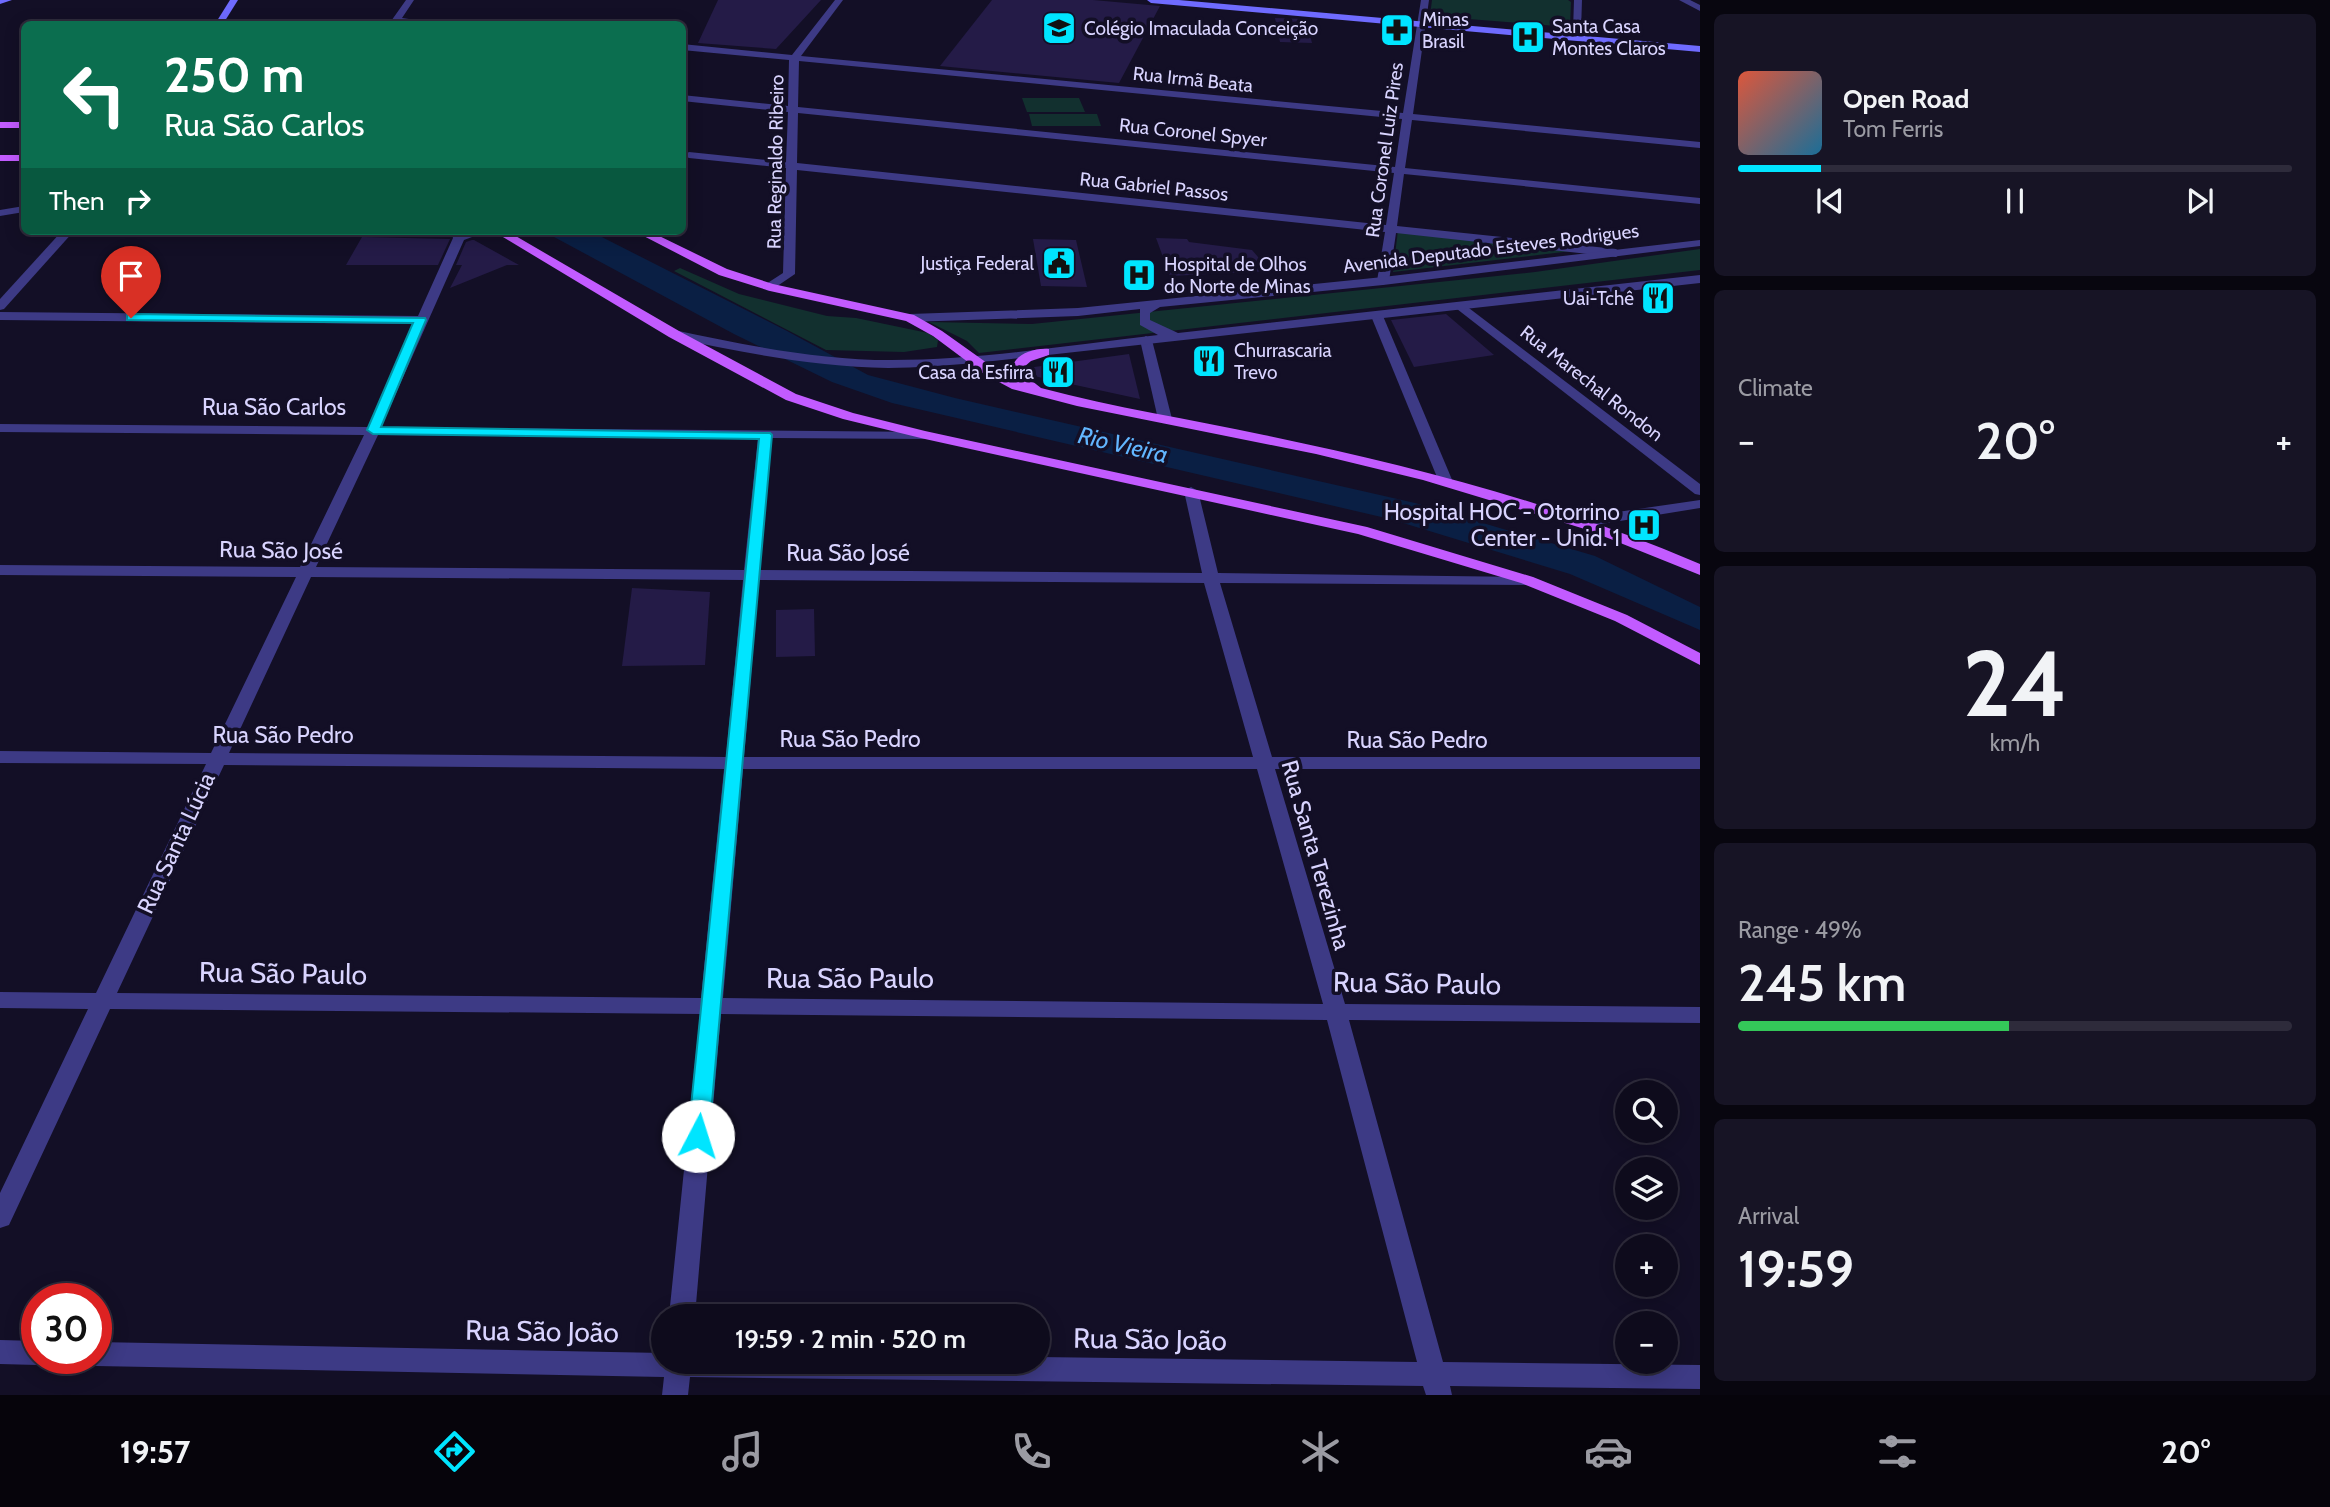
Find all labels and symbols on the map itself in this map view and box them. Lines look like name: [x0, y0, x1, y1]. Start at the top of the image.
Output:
place label: Minas Brasil: [1422, 8, 1469, 53]
school or university icon: Colégio Imaculada Conceição: [1040, 9, 1078, 47]
pharmacy icon: Minas Brasil: [1378, 11, 1416, 49]
place label: Santa Casa Montes Claros: [1552, 15, 1666, 60]
place label: Colégio Imaculada Conceição: [1084, 17, 1318, 40]
hospital icon: Santa Casa Montes Claros: [1509, 18, 1547, 56]
street label: Rua Coronel Luiz Pires: [1361, 61, 1408, 239]
street label: Rua Irmã Beata: [1132, 62, 1254, 97]
street label: Rua Reginaldo Ribeiro: [762, 75, 789, 249]
street label: Rua Coronel Spyer: [1118, 113, 1268, 152]
street label: Rua Gabriel Passos: [1078, 167, 1230, 206]
street label: Avenida Deputado Esteves Rodrigues: [1342, 219, 1640, 278]
public building icon: Justiça Federal: [1040, 244, 1078, 282]
pin: [101, 246, 161, 318]
place label: Justiça Federal: [920, 252, 1035, 275]
place label: Hospital de Olhos do Norte de Minas: [1164, 253, 1311, 298]
hospital icon: Hospital de Olhos do Norte de Minas: [1120, 256, 1158, 294]
restaurant icon: Uai-Tchê: [1639, 279, 1677, 317]
place label: Uai-Tchê: [1563, 287, 1634, 310]
street label: Rua Marechal Rondon: [1516, 320, 1668, 446]
place label: Churrascaria Trevo: [1234, 339, 1332, 384]
restaurant icon: Churrascaria Trevo: [1190, 342, 1228, 380]
restaurant icon: Casa da Esfirra: [1039, 353, 1077, 391]
place label: Casa da Esfirra: [918, 361, 1034, 384]
street label: Rua São Carlos: [202, 393, 346, 421]
water label: Rio Vieira: [1075, 420, 1171, 469]
place label: Hospital HOC - Otorrino Center - Unid. 1: [1384, 498, 1620, 552]
hospital icon: Hospital HOC - Otorrino Center - Unid. 1: [1625, 506, 1663, 544]
street label: Rua São José: [219, 535, 343, 565]
street label: Rua São José: [786, 539, 910, 567]
street label: Rua São Pedro: [212, 721, 354, 749]
street label: Rua São Pedro: [779, 725, 921, 753]
street label: Rua São Pedro: [1346, 726, 1488, 754]
street label: Rua Santa Terezinha: [1276, 757, 1356, 953]
street label: Rua Santa Lúcia: [131, 768, 221, 918]
street label: Rua São Paulo: [199, 955, 367, 991]
street label: Rua São Paulo: [766, 961, 934, 995]
street label: Rua São Paulo: [1333, 965, 1501, 1001]
position arrow: [661, 1099, 735, 1173]
speed limit sign: 30: [21, 1283, 112, 1374]
street label: Rua São João: [465, 1313, 619, 1349]
street label: Rua São João: [1073, 1321, 1227, 1357]

